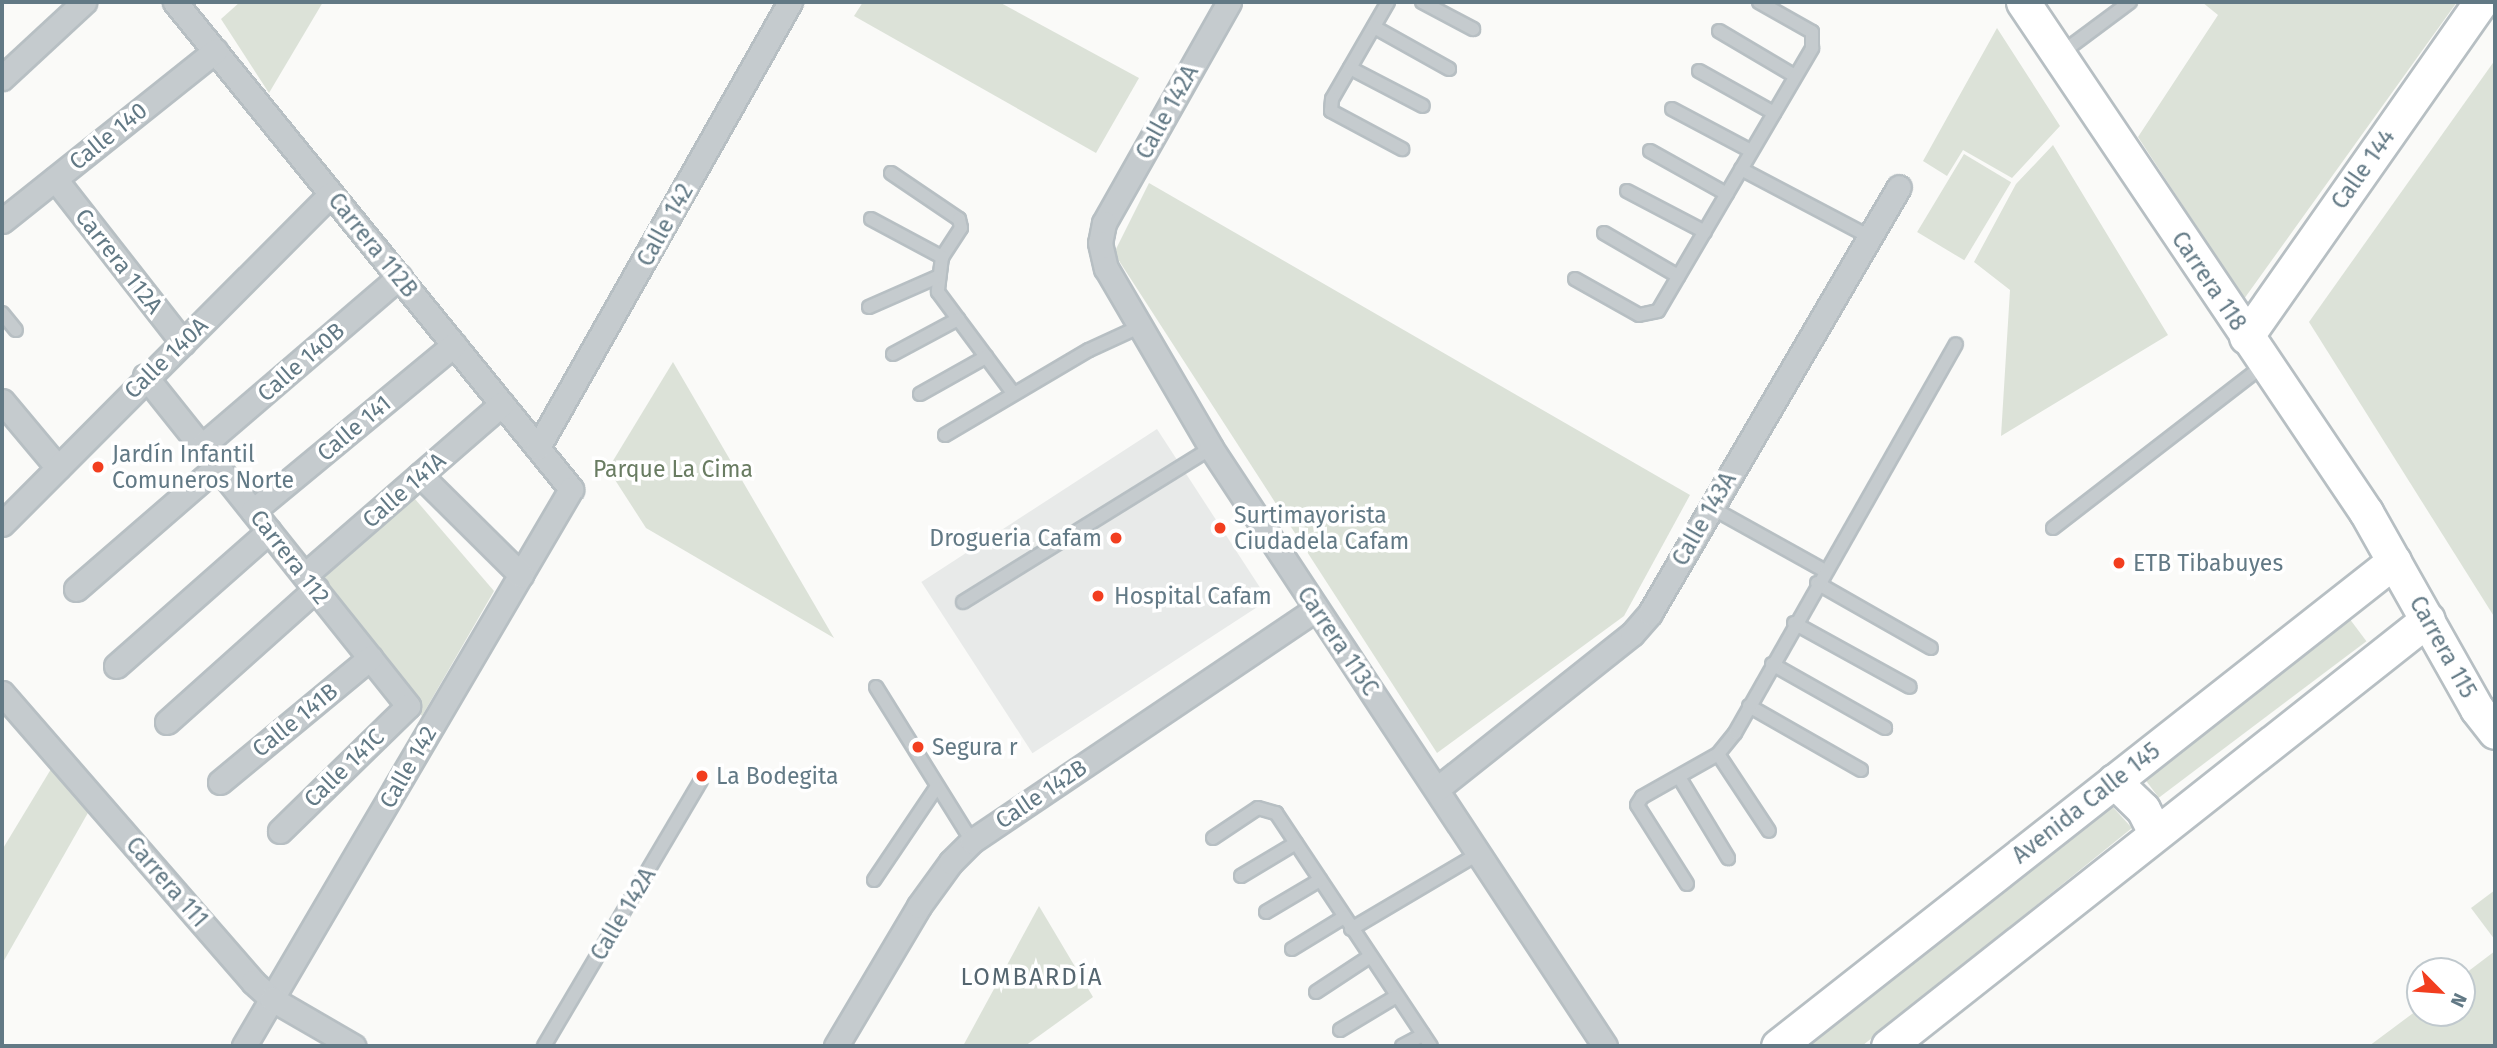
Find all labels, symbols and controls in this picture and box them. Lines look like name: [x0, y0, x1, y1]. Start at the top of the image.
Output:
street label: Calle 142A: [1130, 60, 1204, 164]
street label: Calle 140: [64, 96, 152, 176]
street label: Calle 144: [2325, 124, 2401, 214]
street label: Calle 142: [631, 179, 699, 271]
street label: Carrera 112B: [322, 187, 424, 303]
street label: Carrera 112A: [69, 203, 169, 319]
street label: Carrera 118: [2166, 226, 2252, 336]
street label: Calle 140A: [119, 312, 213, 404]
street label: Calle 140B: [252, 317, 350, 407]
street label: Calle 141: [312, 389, 396, 467]
place label: Jardín Infantil Comuneros Norte: [112, 440, 294, 494]
street label: Calle 141A: [357, 446, 451, 534]
park label: Parque La Cima: [593, 455, 753, 483]
marker: Jardín Infantil Comuneros Norte: [90, 459, 106, 475]
street label: Calle 143A: [1666, 467, 1742, 571]
place label: Surtimayorista Ciudadela Cafam: [1234, 501, 1409, 555]
street label: Carrera 112: [245, 504, 335, 610]
marker: Surtimayorista Ciudadela Cafam: [1212, 520, 1228, 536]
place label: Drogueria Cafam: [929, 524, 1102, 552]
marker: Drogueria Cafam: [1108, 530, 1124, 546]
place label: ETB Tibabuyes: [2133, 549, 2283, 577]
marker: ETB Tibabuyes: [2111, 555, 2127, 571]
street label: Carrera 113C: [1291, 581, 1385, 701]
place label: Hospital Cafam: [1114, 582, 1272, 610]
marker: Hospital Cafam: [1088, 586, 1108, 606]
street label: Carrera 115: [2404, 591, 2482, 703]
street label: Calle 141B: [247, 677, 343, 763]
street label: Calle 142: [374, 721, 442, 813]
street label: Calle 141C: [298, 723, 390, 813]
place label: Segura r: [932, 733, 1018, 761]
street label: Avenida Calle 145: [2007, 737, 2165, 869]
marker: Segura r: [910, 739, 926, 755]
street label: Calle 142B: [990, 753, 1092, 835]
place label: La Bodegita: [716, 762, 839, 790]
marker: La Bodegita: [694, 768, 710, 784]
street label: Carrera 111: [120, 831, 214, 933]
street label: Calle 142A: [585, 863, 661, 965]
north arrow: [2406, 957, 2476, 1027]
district label: LOMBARDÍA: [962, 964, 1102, 992]
text: N: [2446, 990, 2472, 1011]

